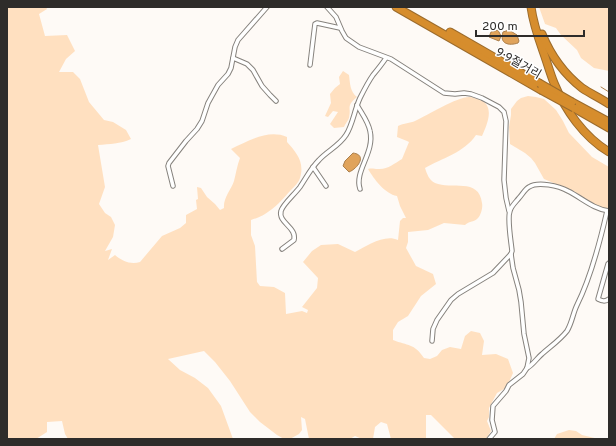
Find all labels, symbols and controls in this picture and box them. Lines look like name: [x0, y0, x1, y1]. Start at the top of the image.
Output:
scale bar: [476, 12, 584, 38]
text: 200 m: [482, 19, 518, 35]
street label: 9·9절거리: [492, 45, 544, 83]

